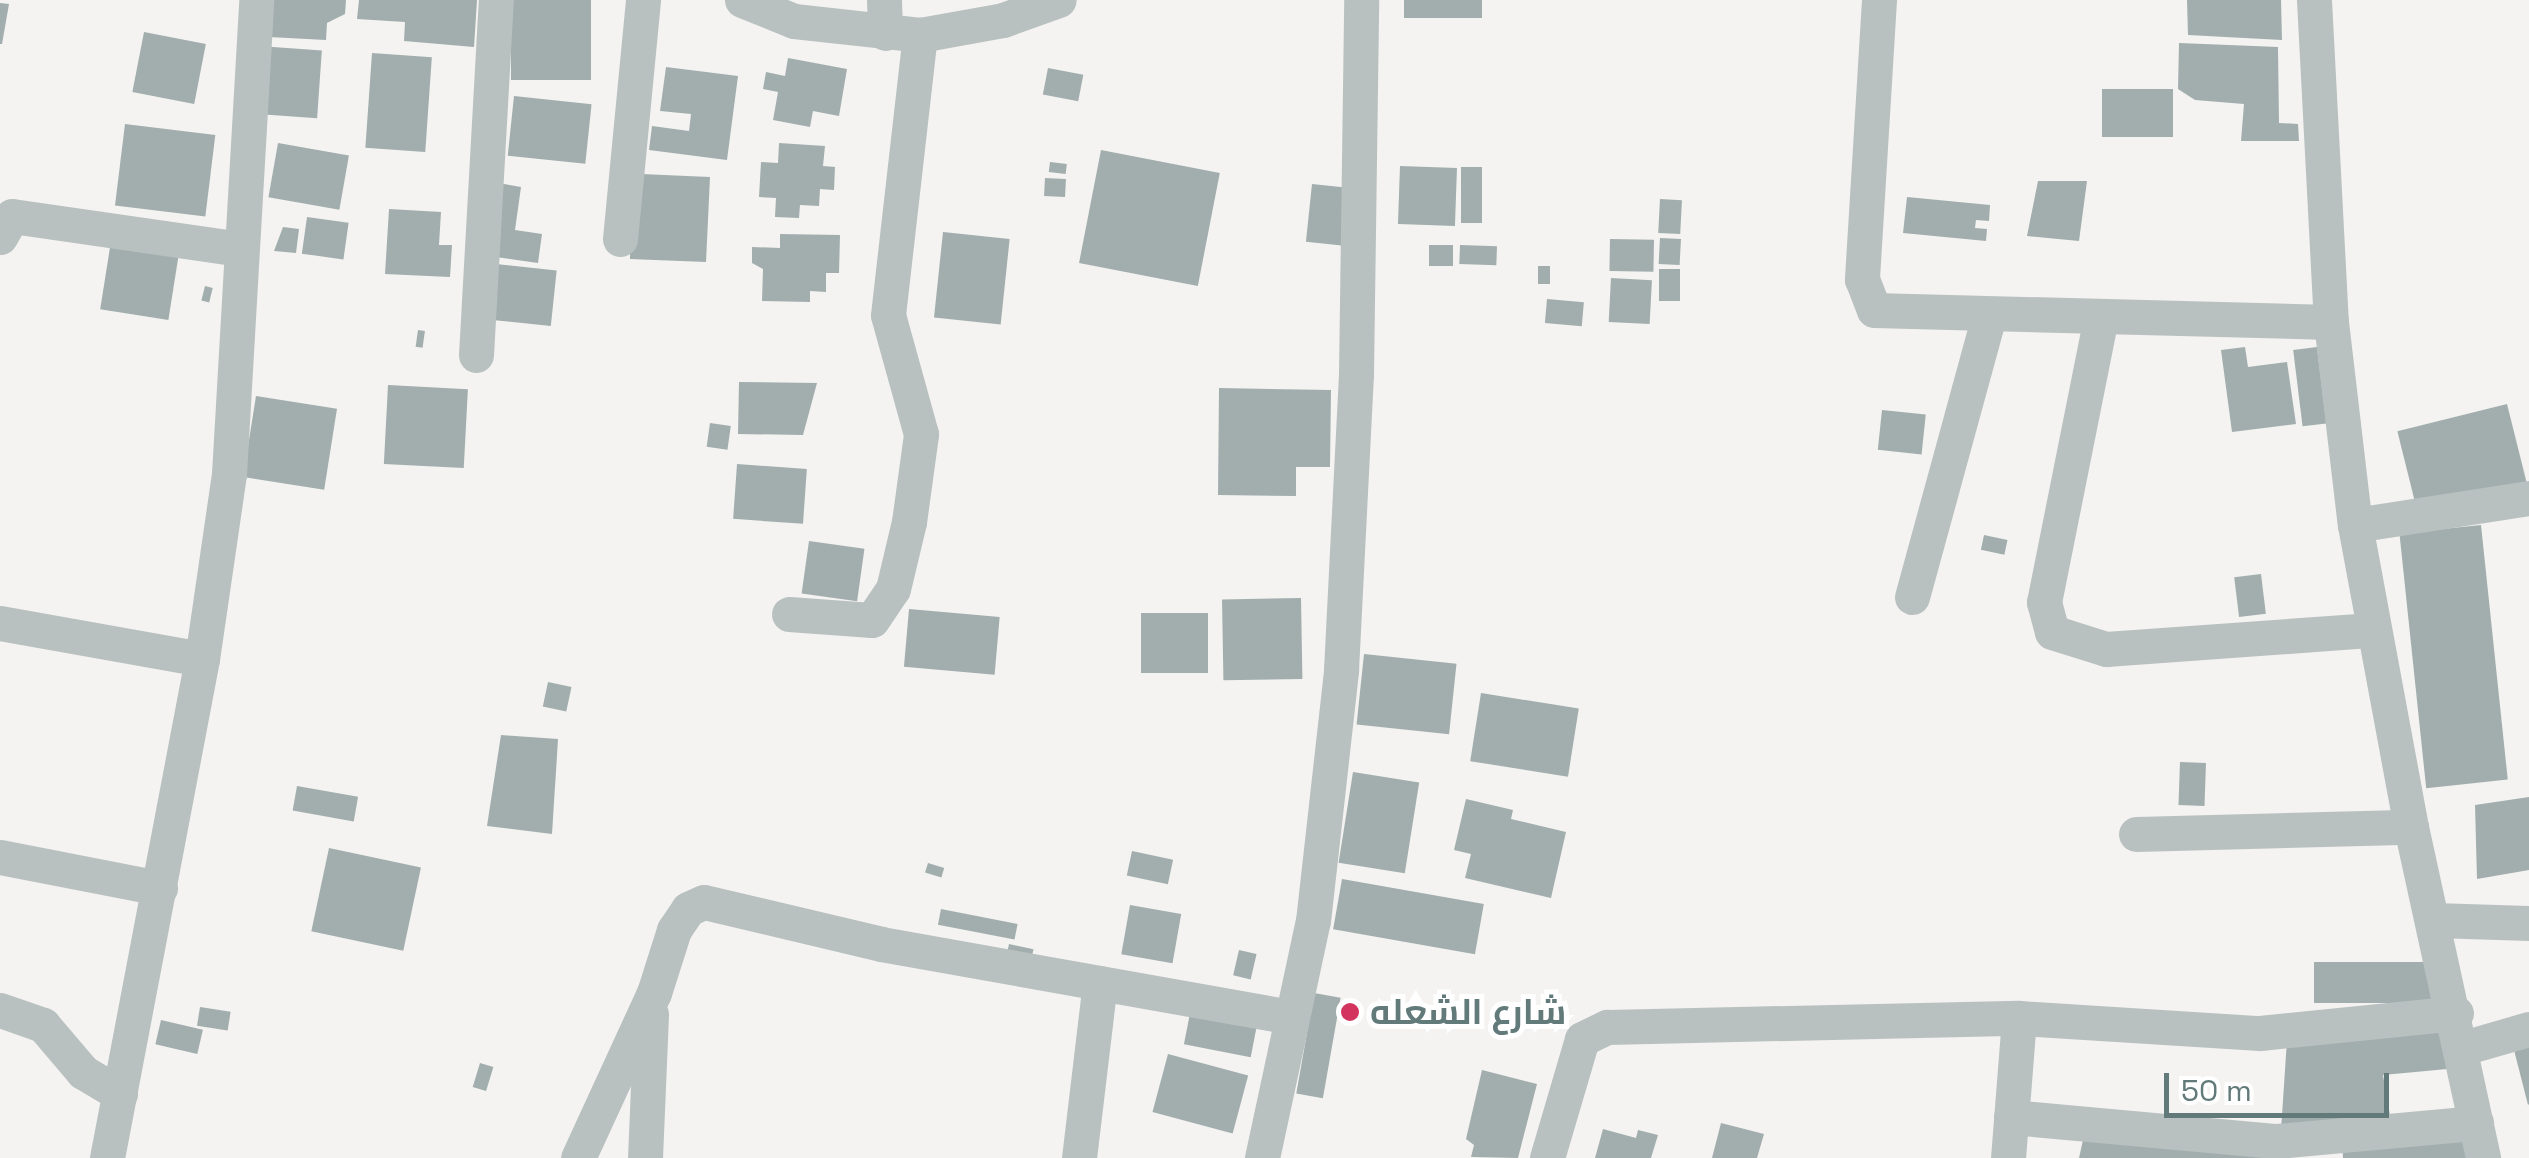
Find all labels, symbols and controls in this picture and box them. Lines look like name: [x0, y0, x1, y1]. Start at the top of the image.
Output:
place label: شارع الشعله: [1370, 991, 1566, 1033]
marker: شارع الشعله: [1339, 1001, 1361, 1023]
scale bar: [2169, 1053, 2394, 1115]
text: 50 m: [2181, 1071, 2252, 1110]

